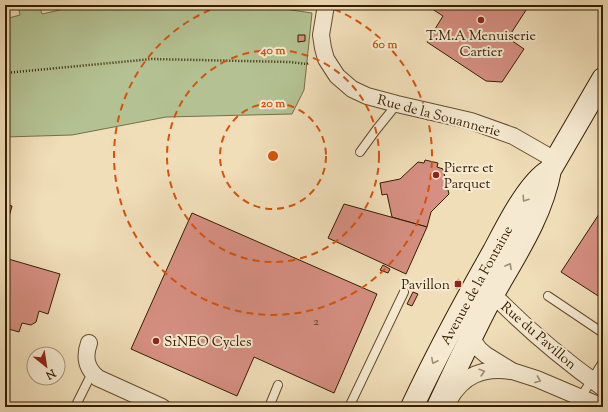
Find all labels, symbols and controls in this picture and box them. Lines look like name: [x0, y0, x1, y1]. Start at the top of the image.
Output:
marker: T.M.A Menuiserie Cartier: [476, 15, 486, 25]
place label: T.M.A Menuiserie Cartier: [426, 27, 536, 63]
text: 60 m: [373, 36, 397, 54]
text: 40 m: [260, 42, 285, 60]
street label: Rue de la Souannerie: [375, 91, 502, 143]
text: 20 m: [261, 95, 285, 113]
centre of rings: [266, 149, 280, 163]
place label: Pierre et Parquet: [444, 159, 494, 195]
marker: Pierre et Parquet: [431, 170, 441, 180]
one-way arrow: [522, 195, 529, 202]
street label: Avenue de la Fontaine: [437, 223, 519, 349]
one-way arrow: [504, 263, 511, 271]
place label: Pavillon: [401, 276, 450, 296]
marker: Pavillon: [453, 279, 463, 289]
street label: Rue du Pavillon: [495, 298, 580, 375]
house number: 2: [313, 313, 319, 331]
place label: S1NEO Cycles: [164, 333, 252, 353]
marker: S1NEO Cycles: [151, 336, 161, 346]
north arrow: [26, 346, 66, 386]
one-way arrow: [431, 357, 439, 364]
text: N: [43, 364, 59, 383]
one-way arrow: [479, 368, 486, 377]
one-way arrow: [534, 375, 541, 383]

